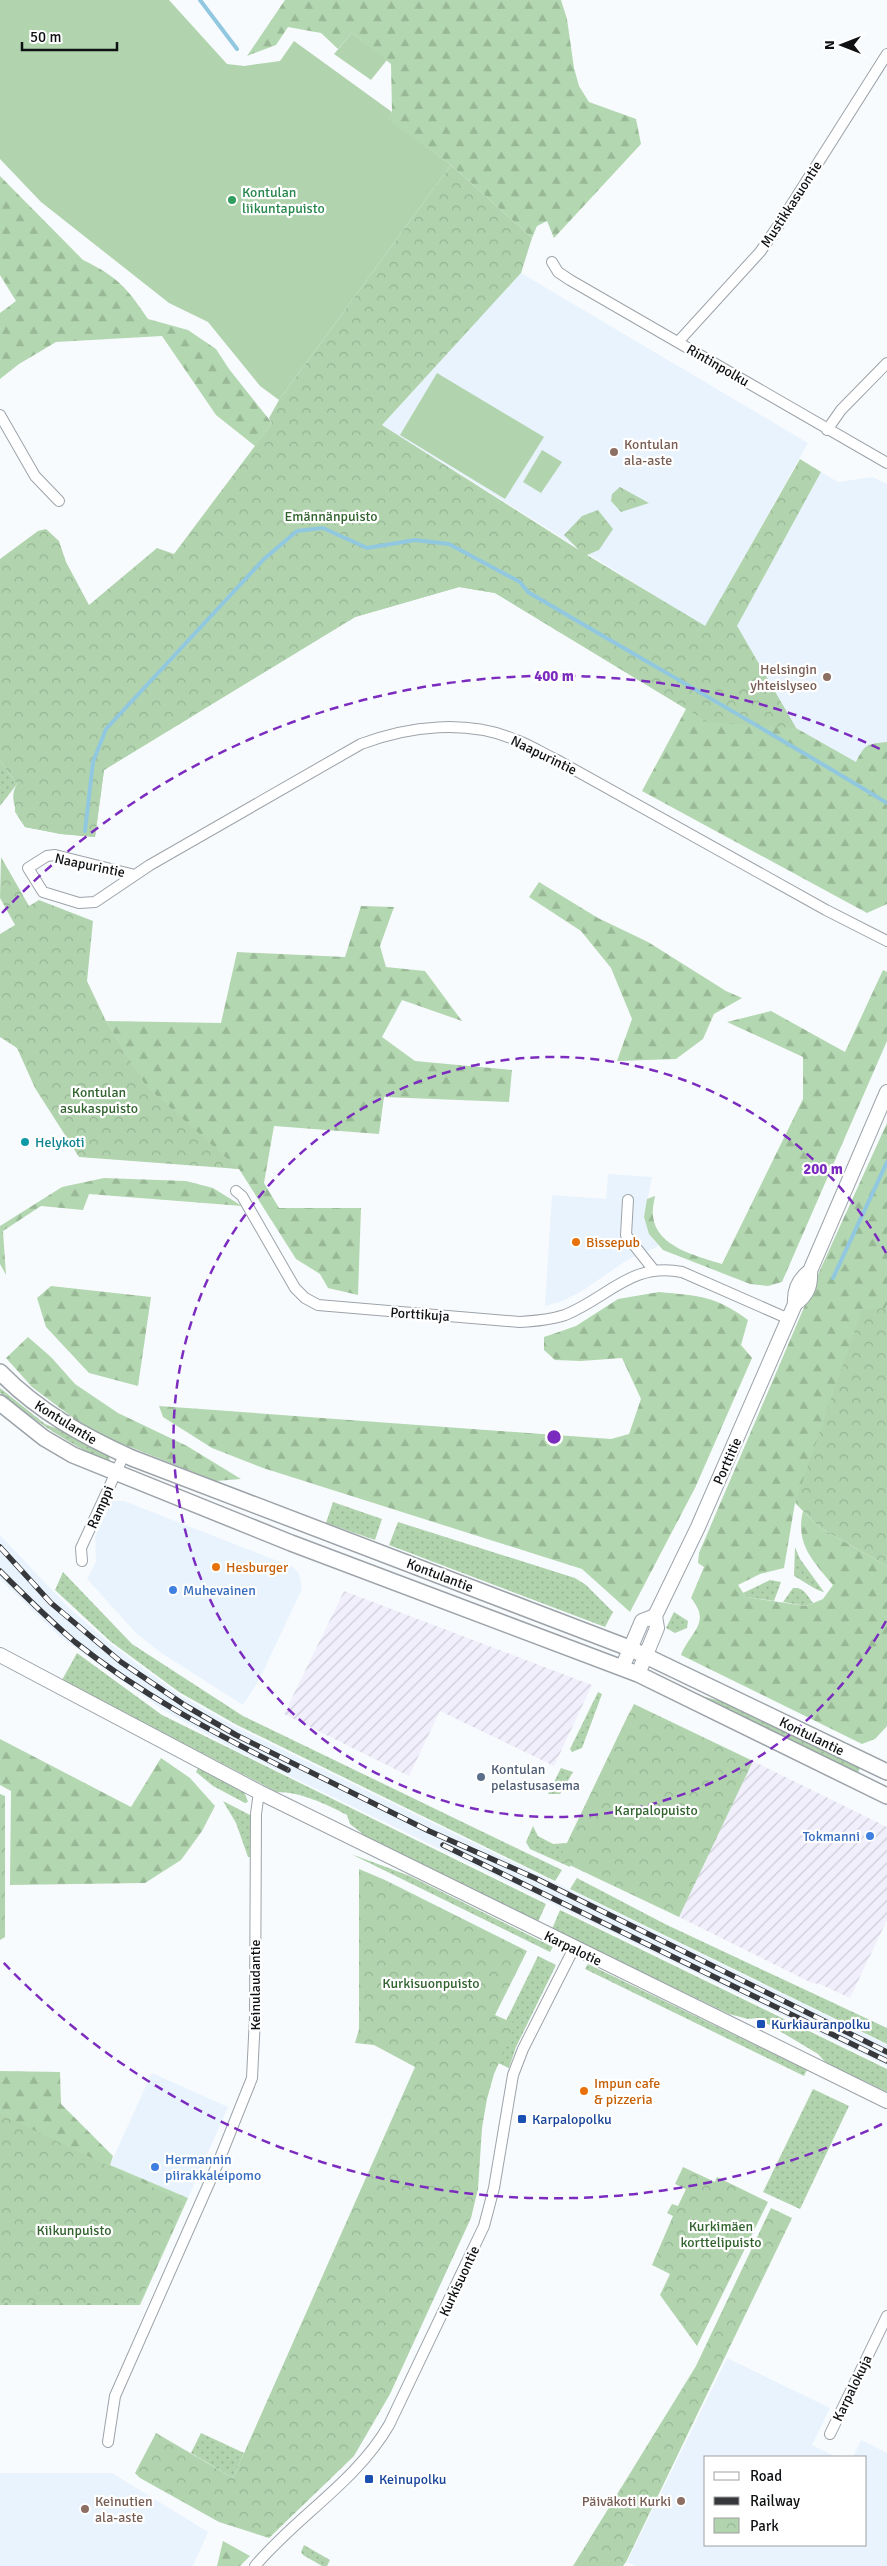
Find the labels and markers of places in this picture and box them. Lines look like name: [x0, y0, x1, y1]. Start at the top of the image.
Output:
place label: Kontulan liikuntapuisto: [242, 184, 325, 217]
marker: Kontulan liikuntapuisto: [226, 194, 238, 206]
place label: Kontulan ala-aste: [624, 436, 678, 469]
marker: Kontulan ala-aste: [608, 446, 620, 458]
place label: Helsingin yhteislyseo: [750, 661, 817, 694]
marker: Helsingin yhteislyseo: [821, 671, 833, 683]
place label: Helykoti: [35, 1134, 85, 1151]
marker: Helykoti: [19, 1136, 31, 1148]
place label: Bissepub: [586, 1234, 640, 1251]
marker: Bissepub: [570, 1236, 582, 1248]
centre of rings: [545, 1428, 563, 1446]
place label: Hesburger: [226, 1559, 289, 1576]
marker: Hesburger: [210, 1561, 222, 1573]
place label: Muhevainen: [183, 1582, 256, 1599]
marker: Muhevainen: [167, 1584, 179, 1596]
place label: Kontulan pelastusasema: [491, 1761, 580, 1794]
marker: Kontulan pelastusasema: [475, 1771, 487, 1783]
place label: Tokmanni: [803, 1828, 860, 1845]
marker: Tokmanni: [864, 1830, 876, 1842]
place label: Kurkiauranpolku: [771, 2016, 870, 2033]
marker: Kurkiauranpolku: [755, 2018, 767, 2030]
place label: Impun cafe & pizzeria: [594, 2075, 660, 2108]
marker: Impun cafe & pizzeria: [578, 2085, 590, 2097]
place label: Karpalopolku: [532, 2111, 612, 2128]
marker: Karpalopolku: [516, 2113, 528, 2125]
place label: Hermannin piirakkaleipomo: [165, 2151, 261, 2184]
marker: Hermannin piirakkaleipomo: [149, 2161, 161, 2173]
place label: Keinupolku: [379, 2471, 446, 2488]
marker: Keinupolku: [363, 2473, 375, 2485]
place label: Keinutien ala-aste: [95, 2493, 153, 2526]
place label: Päiväkoti Kurki: [582, 2493, 671, 2510]
marker: Päiväkoti Kurki: [675, 2495, 687, 2507]
marker: Keinutien ala-aste: [79, 2503, 91, 2515]

